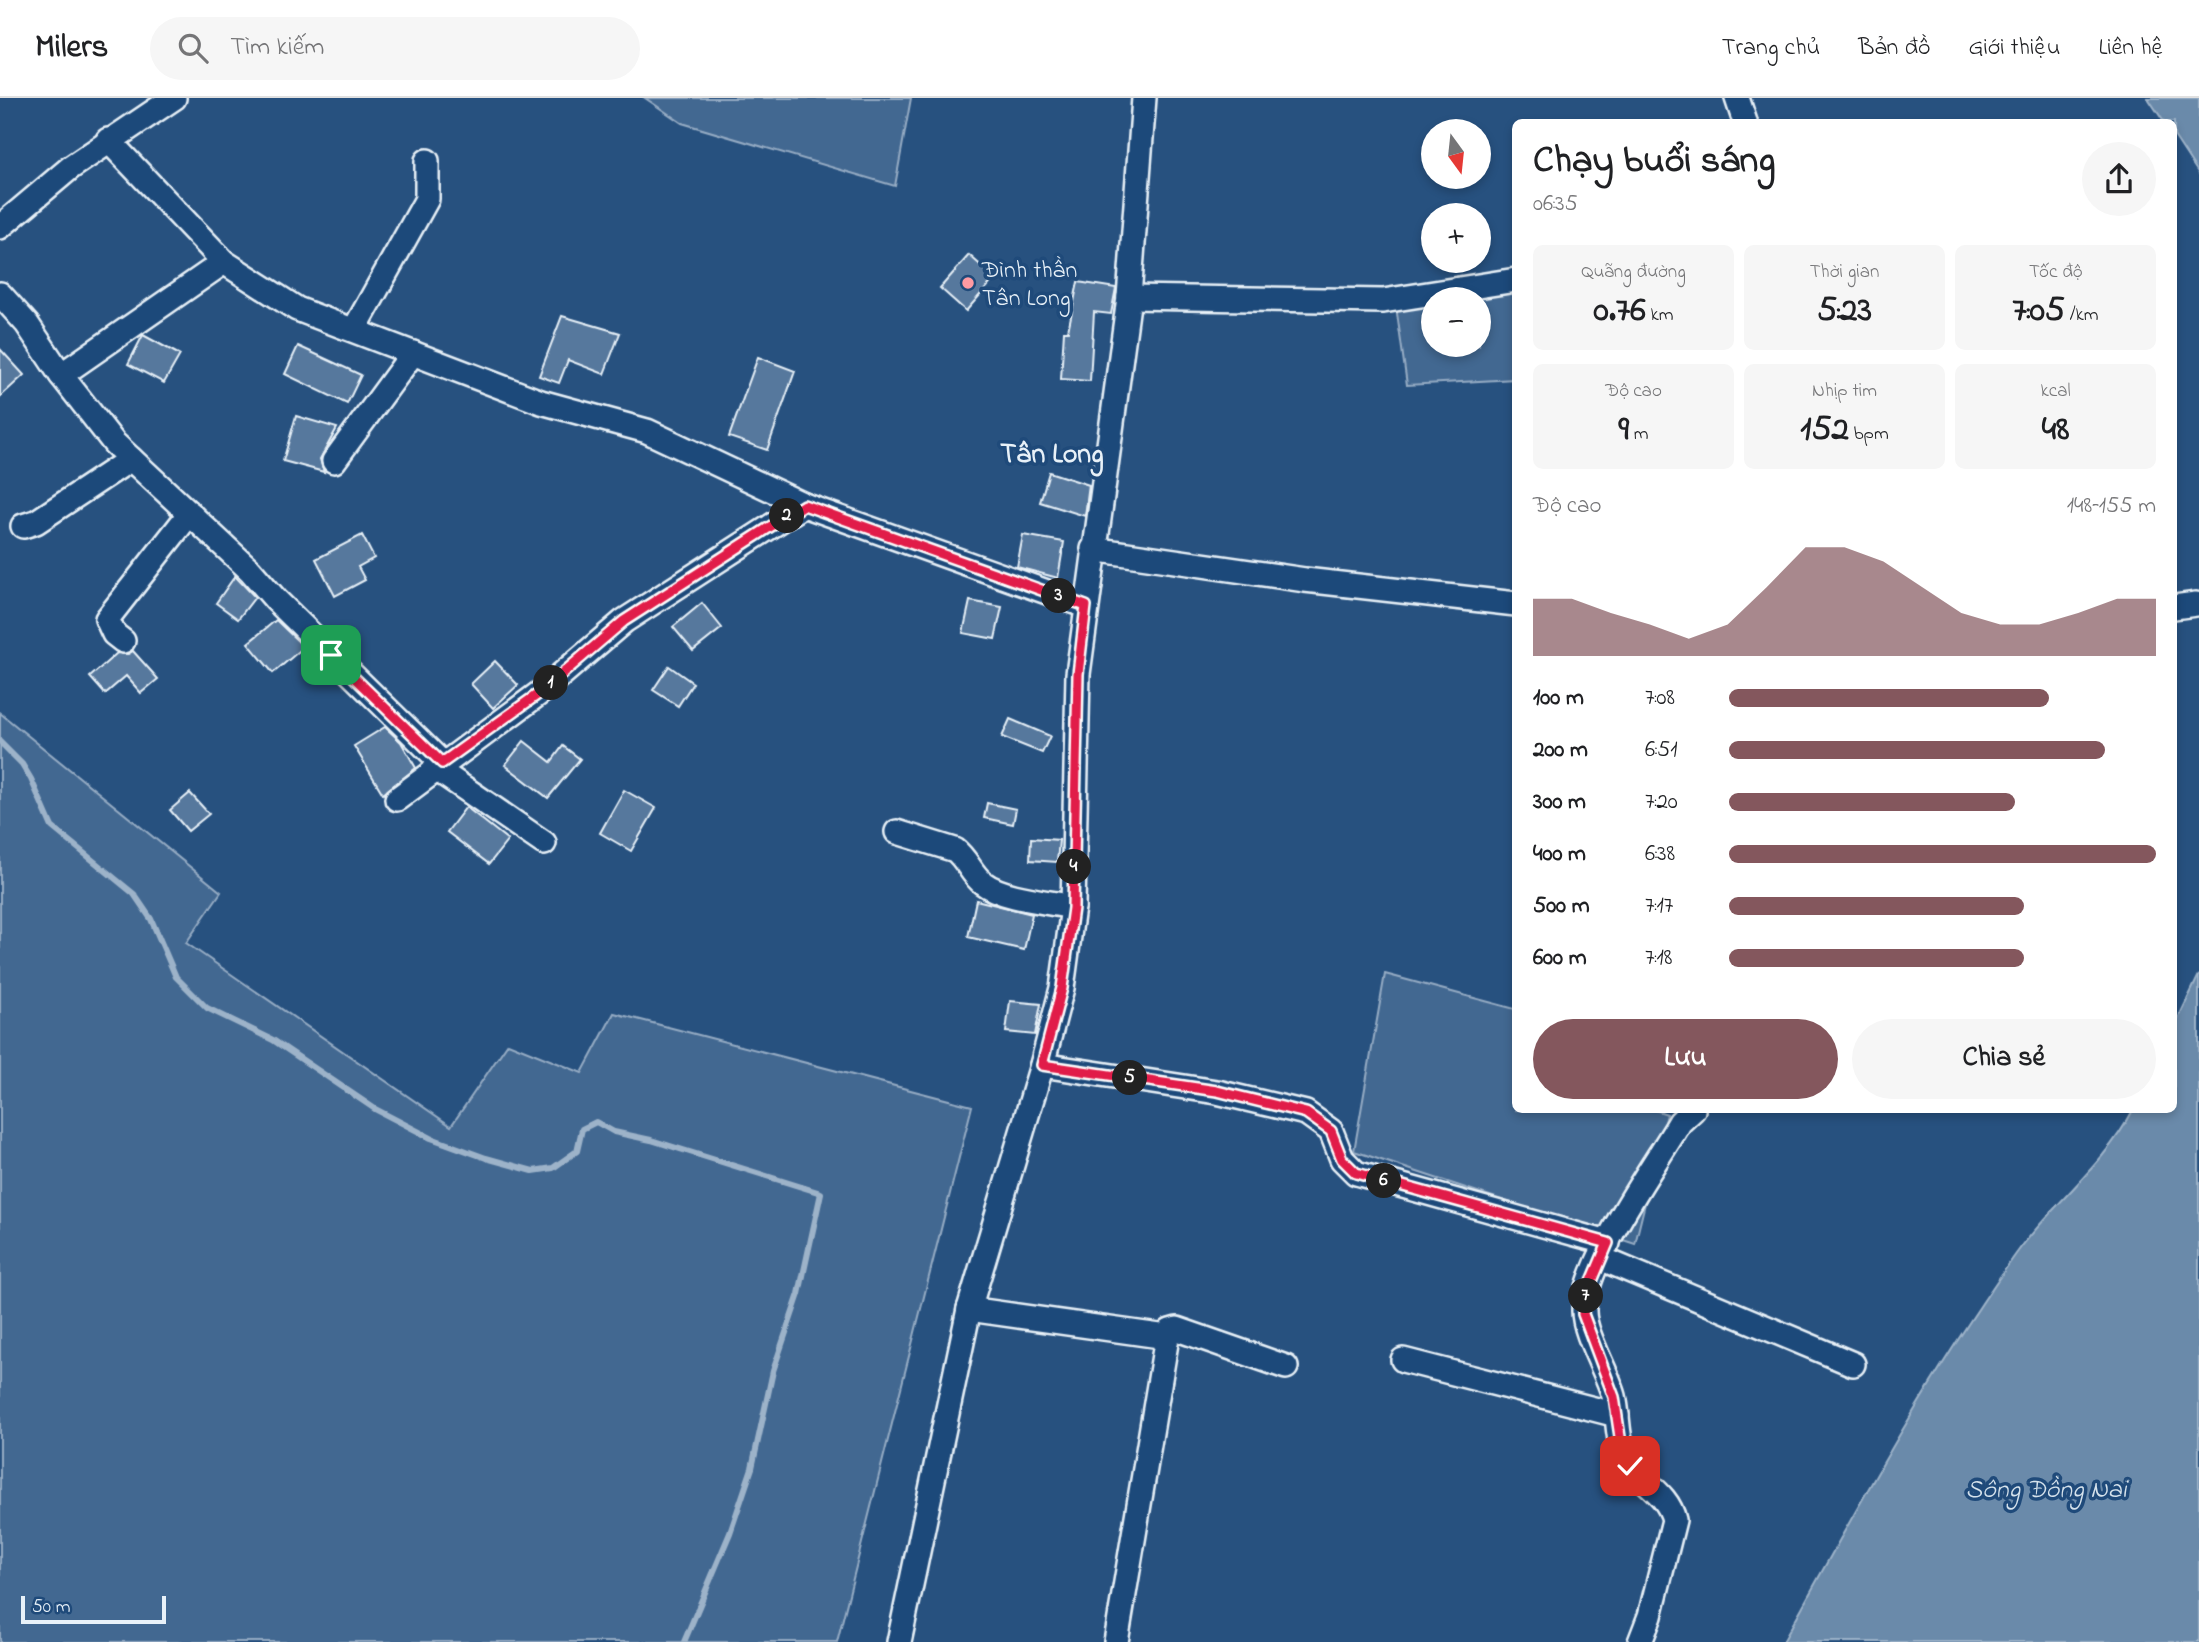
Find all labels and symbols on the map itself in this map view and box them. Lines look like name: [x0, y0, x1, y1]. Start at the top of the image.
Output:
north arrow: [1421, 119, 1491, 189]
place label: Đình thần Tân Long: [981, 254, 1077, 317]
marker: Đình thần Tân Long: [960, 275, 976, 291]
district label: Tân Long: [1000, 435, 1104, 477]
pin: 2: [770, 498, 804, 534]
pin: 3: [1042, 578, 1076, 614]
pin: [301, 625, 361, 685]
pin: 1: [534, 666, 568, 700]
pin: 4: [1056, 850, 1092, 884]
pin: 5: [1112, 1060, 1148, 1096]
pin: 6: [1366, 1164, 1402, 1198]
pin: 7: [1568, 1278, 1604, 1314]
pin: [1600, 1436, 1660, 1496]
water label: Sông Đồng Nai: [1965, 1472, 2129, 1510]
scale bar: [21, 1593, 166, 1625]

